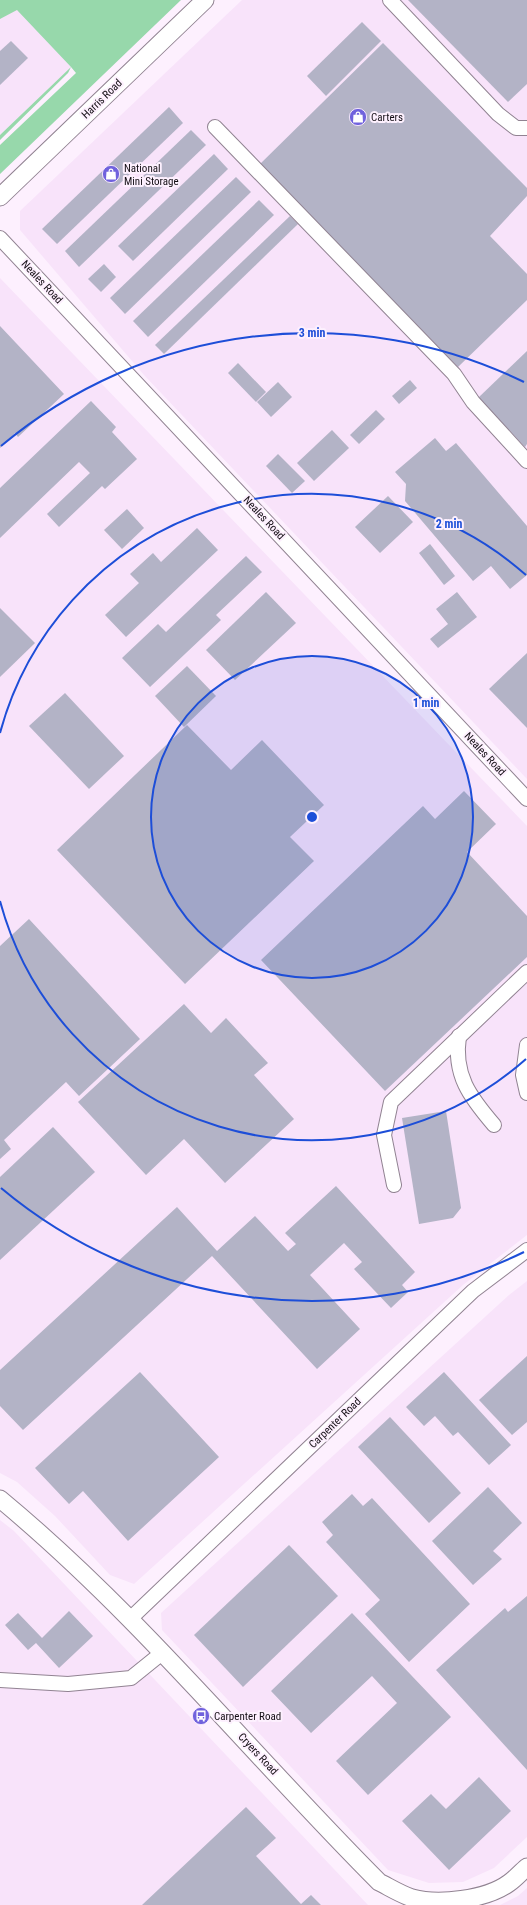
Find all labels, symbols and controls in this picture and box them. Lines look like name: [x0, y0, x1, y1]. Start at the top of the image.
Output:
street label: Harris Road: [79, 77, 125, 121]
shop icon: Carters: [348, 107, 368, 127]
place label: Carters: [371, 111, 403, 124]
place label: National Mini Storage: [124, 162, 179, 188]
shop icon: National Mini Storage: [101, 164, 121, 184]
street label: Neales Road: [19, 258, 65, 306]
text: 3 min: [299, 326, 325, 340]
street label: Neales Road: [241, 494, 287, 542]
text: 2 min: [436, 517, 462, 531]
text: 1 min: [413, 696, 439, 710]
street label: Neales Road: [462, 730, 508, 778]
centre of rings: [305, 810, 319, 824]
street label: Carpenter Road: [306, 1395, 364, 1451]
bus stop icon: Carpenter Road: [191, 1706, 211, 1726]
place label: Carpenter Road: [214, 1710, 281, 1723]
street label: Cryers Road: [235, 1730, 281, 1778]

